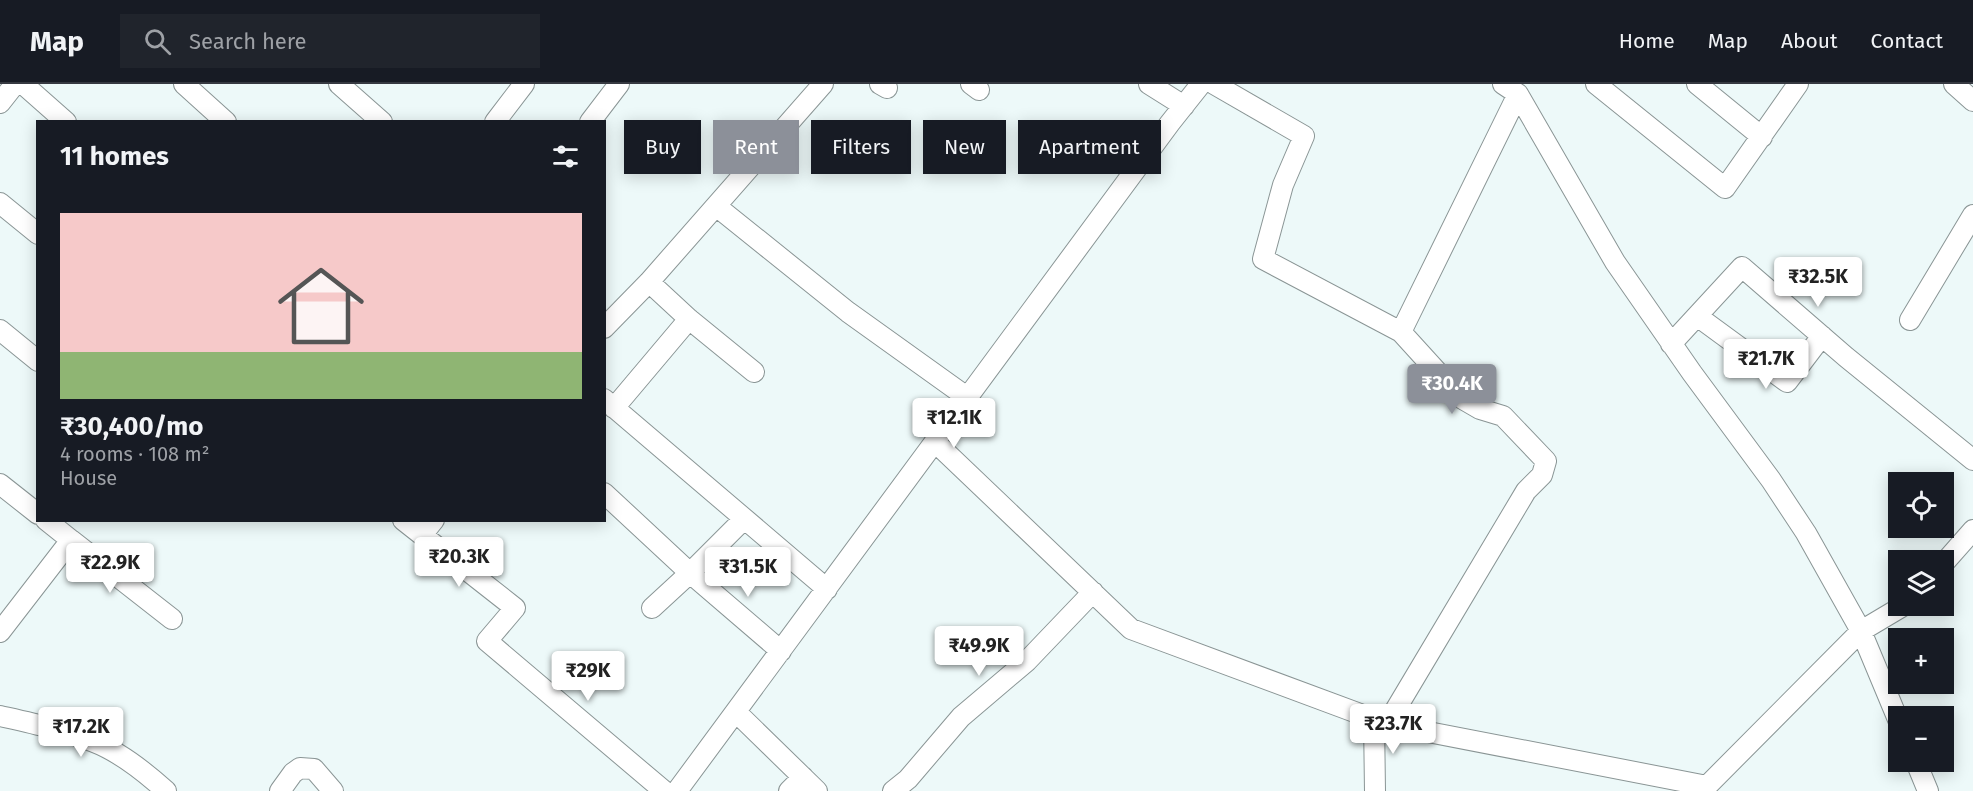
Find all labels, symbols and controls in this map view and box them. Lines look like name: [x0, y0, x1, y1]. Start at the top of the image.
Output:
search box: [120, 14, 540, 68]
text: Map: [30, 25, 84, 58]
icon: search: [141, 25, 174, 58]
text: Search here: [189, 28, 307, 55]
text: Home: [1619, 28, 1675, 54]
text: Map: [1708, 28, 1748, 54]
text: About: [1781, 28, 1838, 54]
text: Contact: [1871, 28, 1943, 54]
chip: Buy: [624, 120, 701, 174]
chip: Rent: [713, 120, 799, 174]
chip: Filters: [811, 120, 911, 174]
chip: New: [923, 120, 1006, 174]
chip: Apartment: [1018, 120, 1161, 174]
icon: filters: [549, 140, 582, 173]
text: 11 homes: [60, 141, 169, 172]
icon: home: [267, 252, 375, 360]
pin: ₹32.5K: [1769, 257, 1867, 308]
text: ₹32.5K: [1788, 264, 1848, 288]
pin: ₹21.7K: [1717, 339, 1815, 390]
text: ₹21.7K: [1738, 346, 1794, 370]
pin: ₹30.4K: [1403, 364, 1501, 415]
text: ₹30.4K: [1421, 371, 1483, 395]
pin: ₹12.1K: [905, 398, 1003, 449]
text: ₹12.1K: [926, 405, 982, 429]
text: ₹30,400/mo: [60, 411, 204, 442]
text: 4 rooms · 108 m²: [60, 442, 209, 466]
text: House: [60, 466, 117, 490]
map controls: [1888, 472, 1954, 772]
button: locate: [1888, 472, 1954, 538]
pin: ₹20.3K: [410, 537, 508, 588]
pin: ₹22.9K: [61, 543, 159, 594]
text: ₹20.3K: [428, 544, 490, 568]
pin: ₹31.5K: [699, 547, 797, 598]
text: ₹22.9K: [80, 550, 140, 574]
button: layers: [1888, 550, 1954, 616]
text: ₹31.5K: [719, 554, 777, 578]
pin: ₹49.9K: [930, 626, 1028, 677]
button: +: [1888, 628, 1954, 694]
text: ₹49.9K: [949, 633, 1009, 657]
pin: ₹29K: [552, 651, 624, 702]
text: ₹29K: [566, 658, 610, 682]
pin: ₹23.7K: [1344, 704, 1442, 755]
button: −: [1888, 706, 1954, 772]
pin: ₹17.2K: [32, 707, 130, 758]
text: ₹23.7K: [1364, 711, 1422, 735]
text: ₹17.2K: [52, 714, 110, 738]

